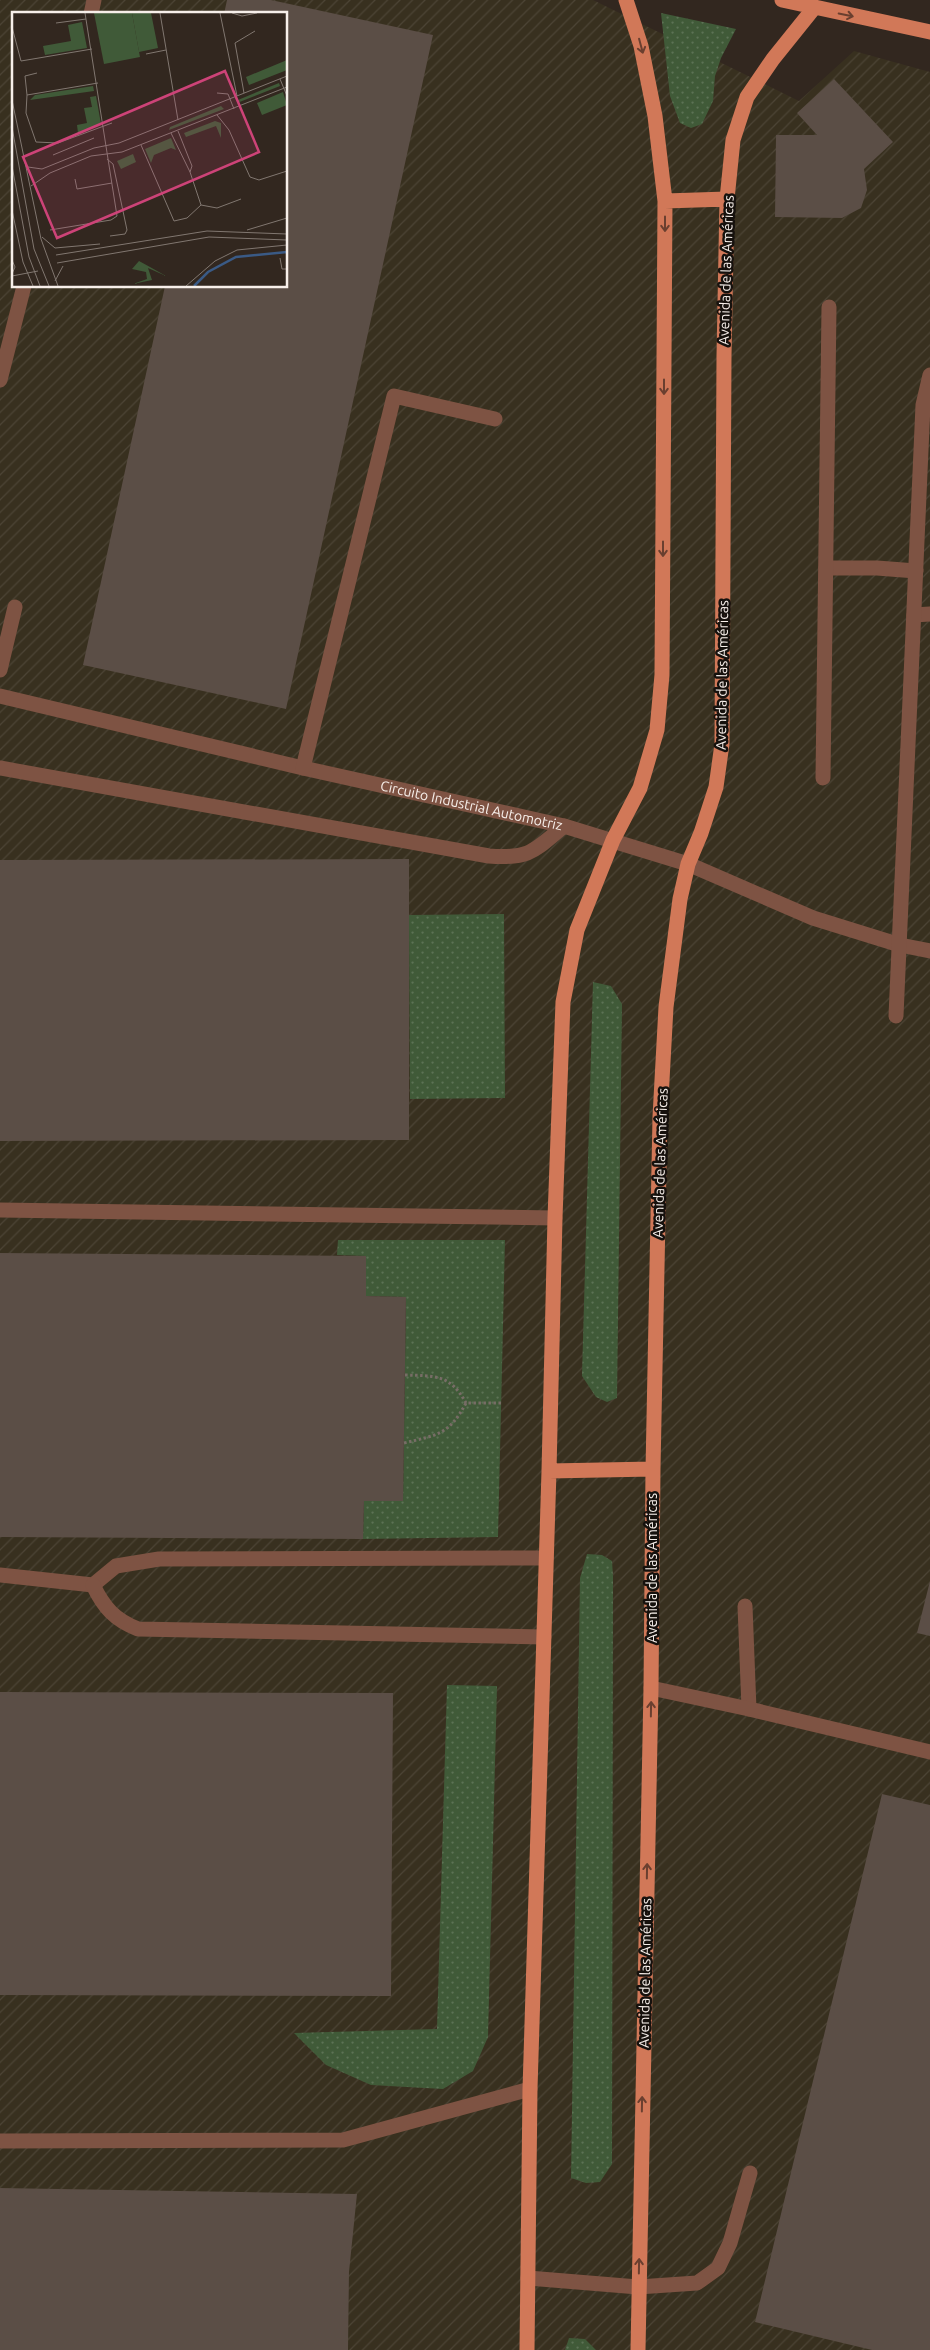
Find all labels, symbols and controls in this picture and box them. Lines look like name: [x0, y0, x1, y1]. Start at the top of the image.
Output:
one-way arrow: [838, 11, 854, 20]
inset map: [12, 12, 288, 288]
one-way arrow: [637, 38, 646, 54]
street label: Avenida de las Américas: [715, 195, 737, 345]
one-way arrow: [660, 216, 670, 232]
one-way arrow: [659, 378, 669, 395]
one-way arrow: [658, 541, 668, 557]
street label: Avenida de las Américas: [713, 600, 731, 750]
street label: Circuito Industrial Automotriz: [379, 777, 564, 833]
street label: Avenida de las Américas: [649, 1088, 671, 1238]
street label: Avenida de las Américas: [644, 1493, 660, 1643]
one-way arrow: [646, 1701, 656, 1718]
one-way arrow: [643, 1864, 652, 1880]
street label: Avenida de las Américas: [636, 1898, 654, 2048]
one-way arrow: [638, 2096, 647, 2112]
one-way arrow: [634, 2259, 644, 2275]

